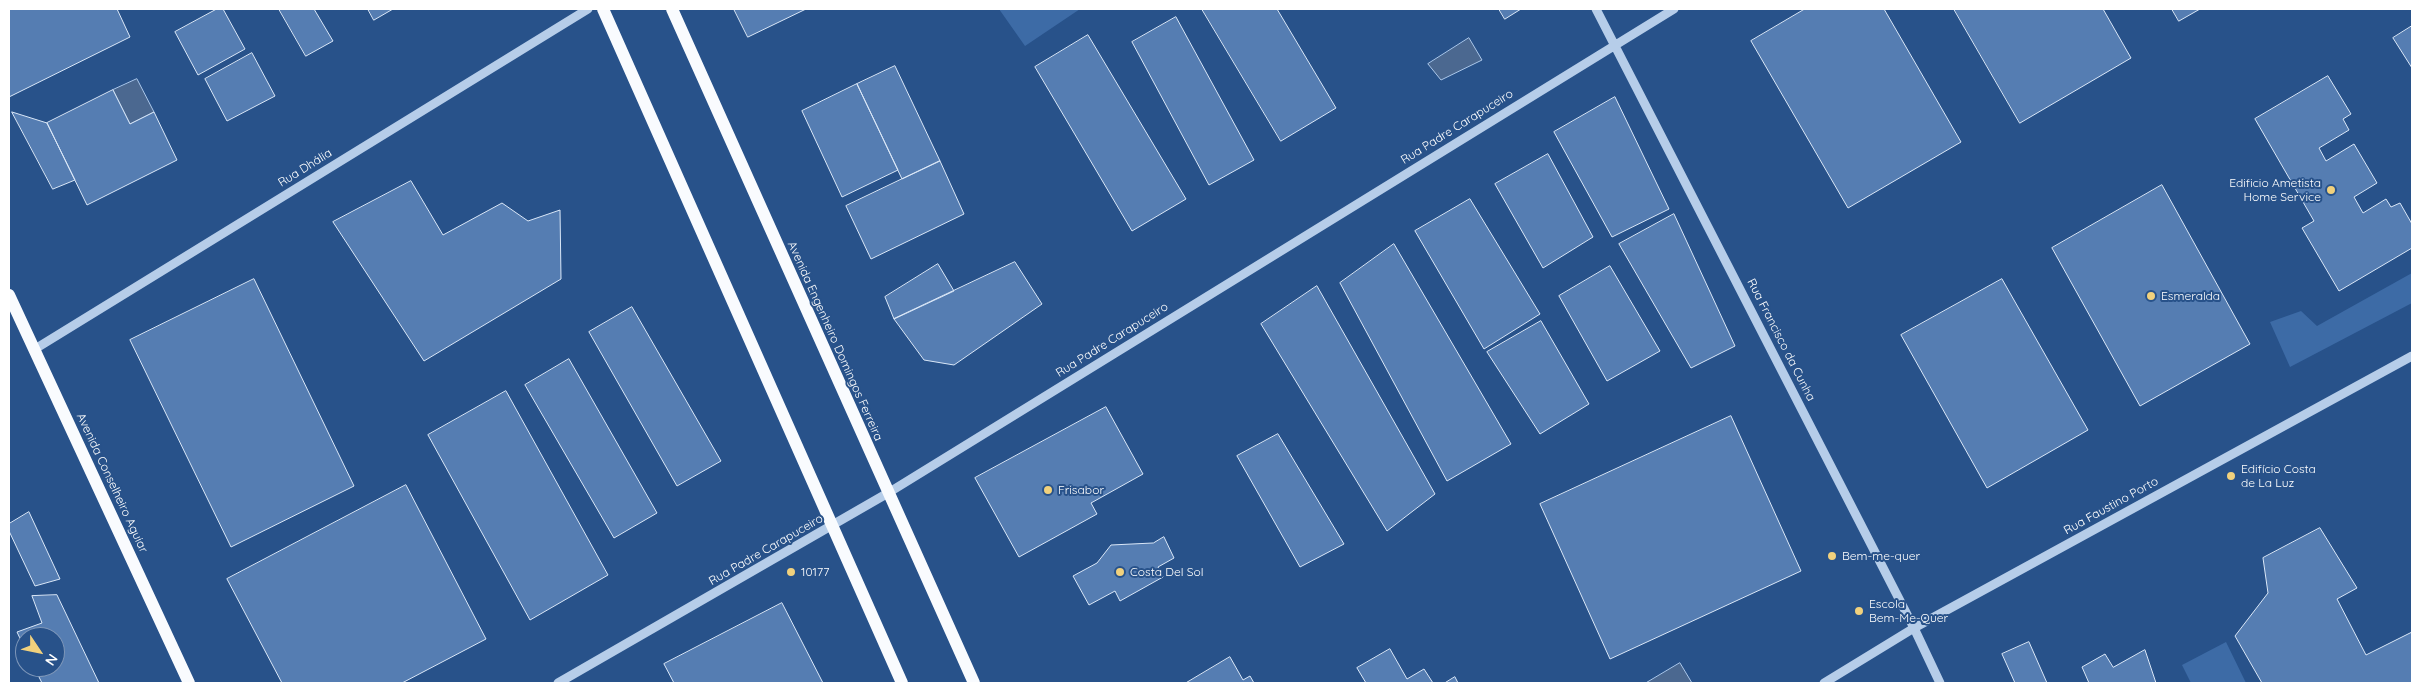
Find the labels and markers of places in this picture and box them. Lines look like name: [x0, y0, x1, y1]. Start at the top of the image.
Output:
place label: Edificio Ametista Home Service: [2229, 176, 2321, 204]
marker: Edificio Ametista Home Service: [2325, 184, 2337, 196]
place label: Esmeralda: [2161, 289, 2220, 303]
marker: Esmeralda: [2145, 290, 2157, 302]
place label: Edifício Costa de La Luz: [2241, 462, 2316, 490]
marker: Edifício Costa de La Luz: [2225, 470, 2237, 482]
place label: Frisabor: [1058, 483, 1104, 497]
marker: Frisabor: [1042, 484, 1054, 496]
place label: Bem-me-quer: [1842, 549, 1920, 563]
marker: Bem-me-quer: [1826, 550, 1838, 562]
place label: 10177: [801, 565, 829, 579]
place label: Costa Del Sol: [1130, 565, 1204, 579]
marker: 10177: [785, 566, 797, 578]
marker: Costa Del Sol: [1114, 566, 1126, 578]
place label: Escola Bem-Me-Quer: [1869, 597, 1948, 625]
marker: Escola Bem-Me-Quer: [1853, 605, 1865, 617]

